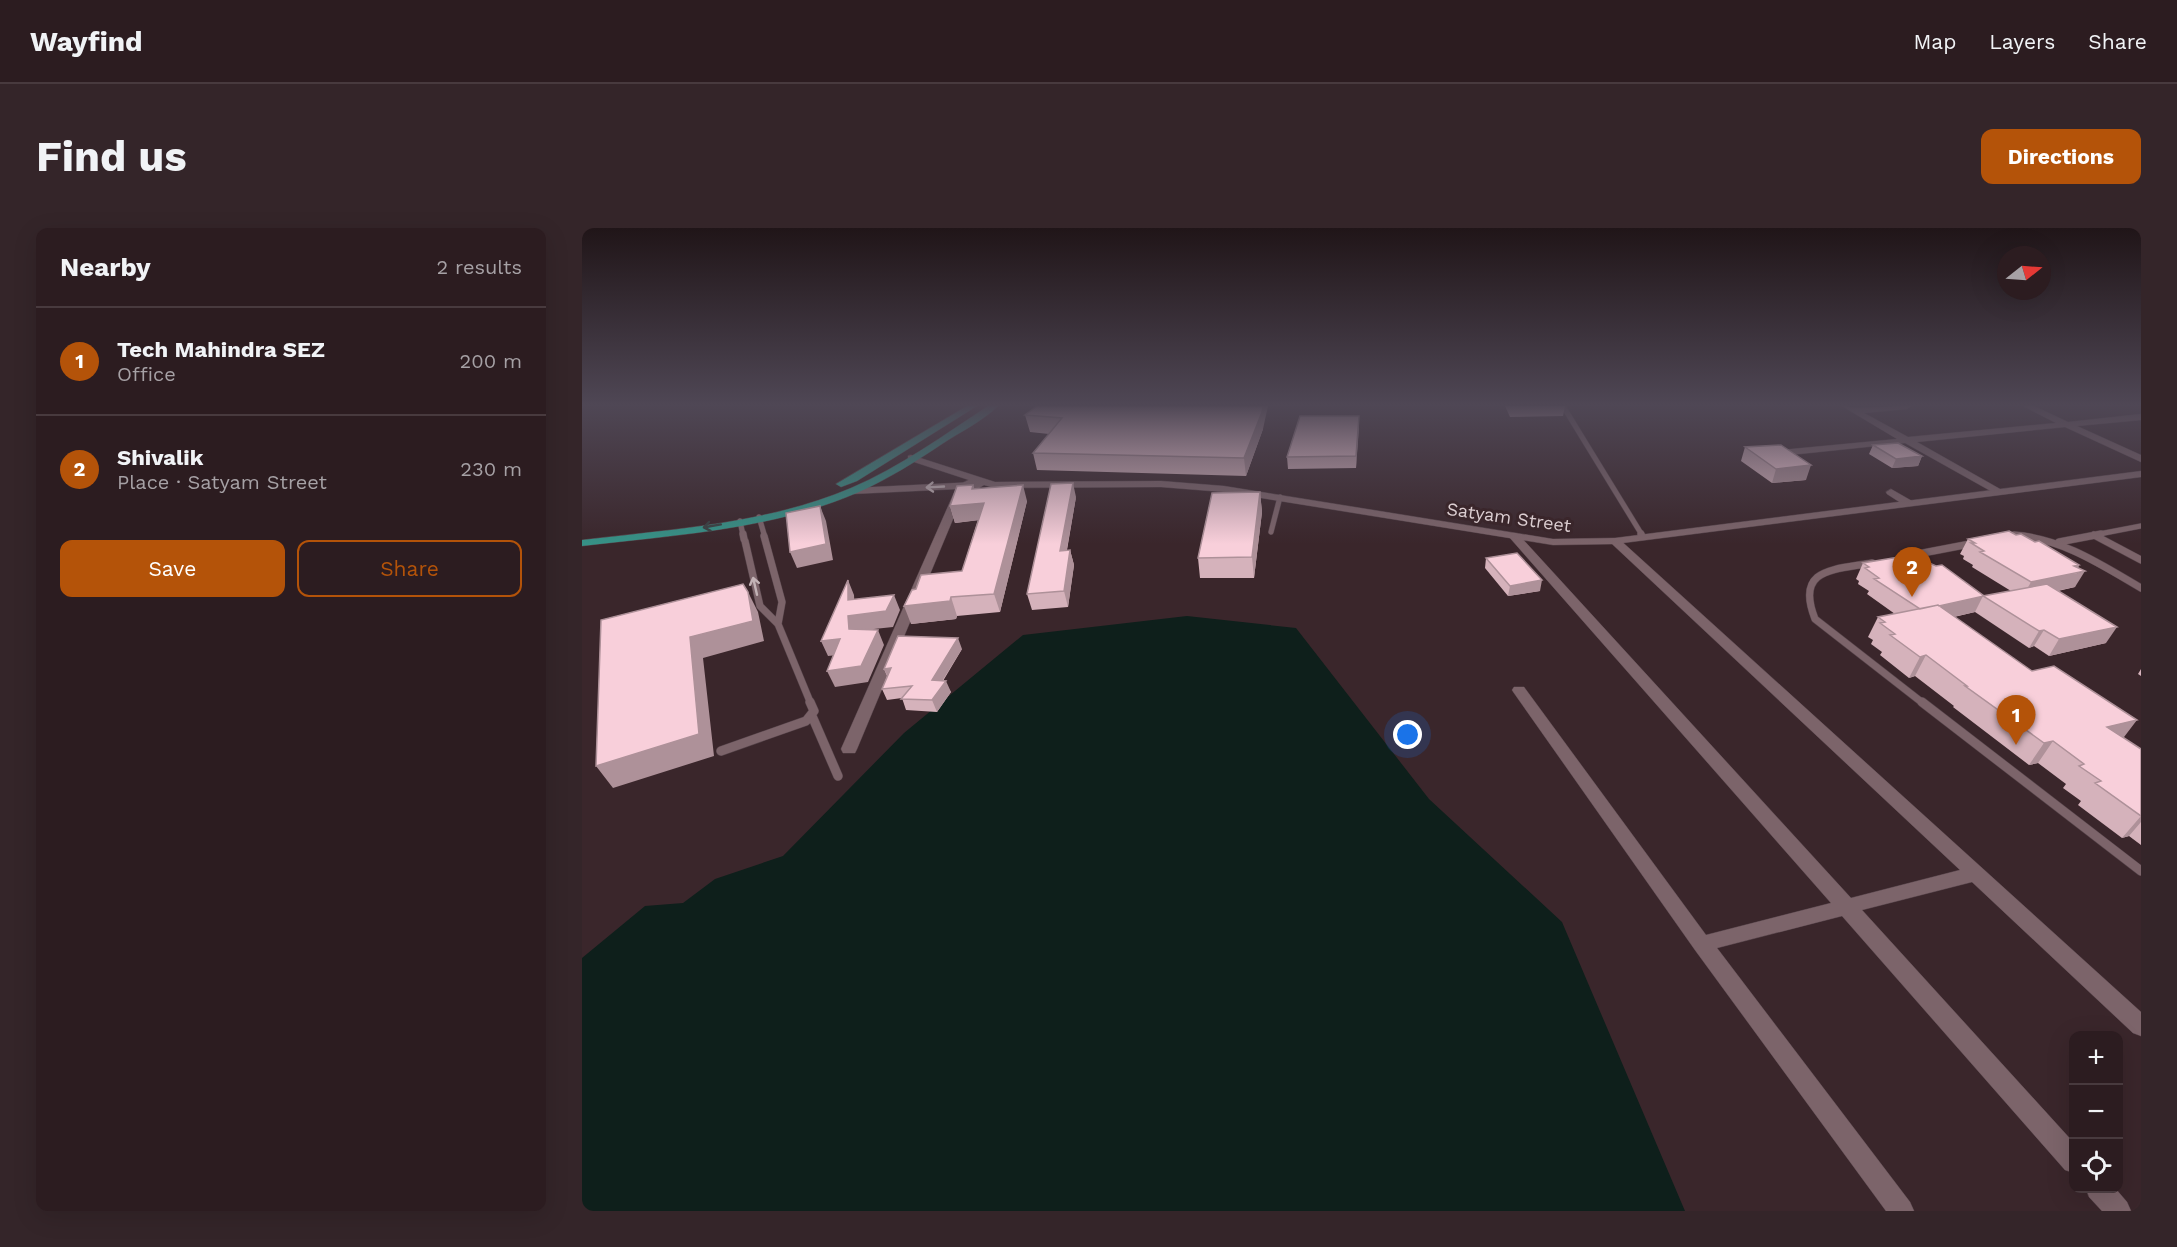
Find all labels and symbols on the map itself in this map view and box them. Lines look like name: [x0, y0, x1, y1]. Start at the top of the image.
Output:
north arrow: [1997, 246, 2051, 300]
one-way arrow: [926, 482, 946, 493]
street label: Satyam Street: [1445, 498, 1573, 536]
one-way arrow: [703, 520, 722, 531]
pin: 2: [1892, 548, 1932, 597]
one-way arrow: [749, 577, 760, 597]
pin: 1: [1996, 696, 2036, 745]
your location: [1393, 720, 1422, 749]

